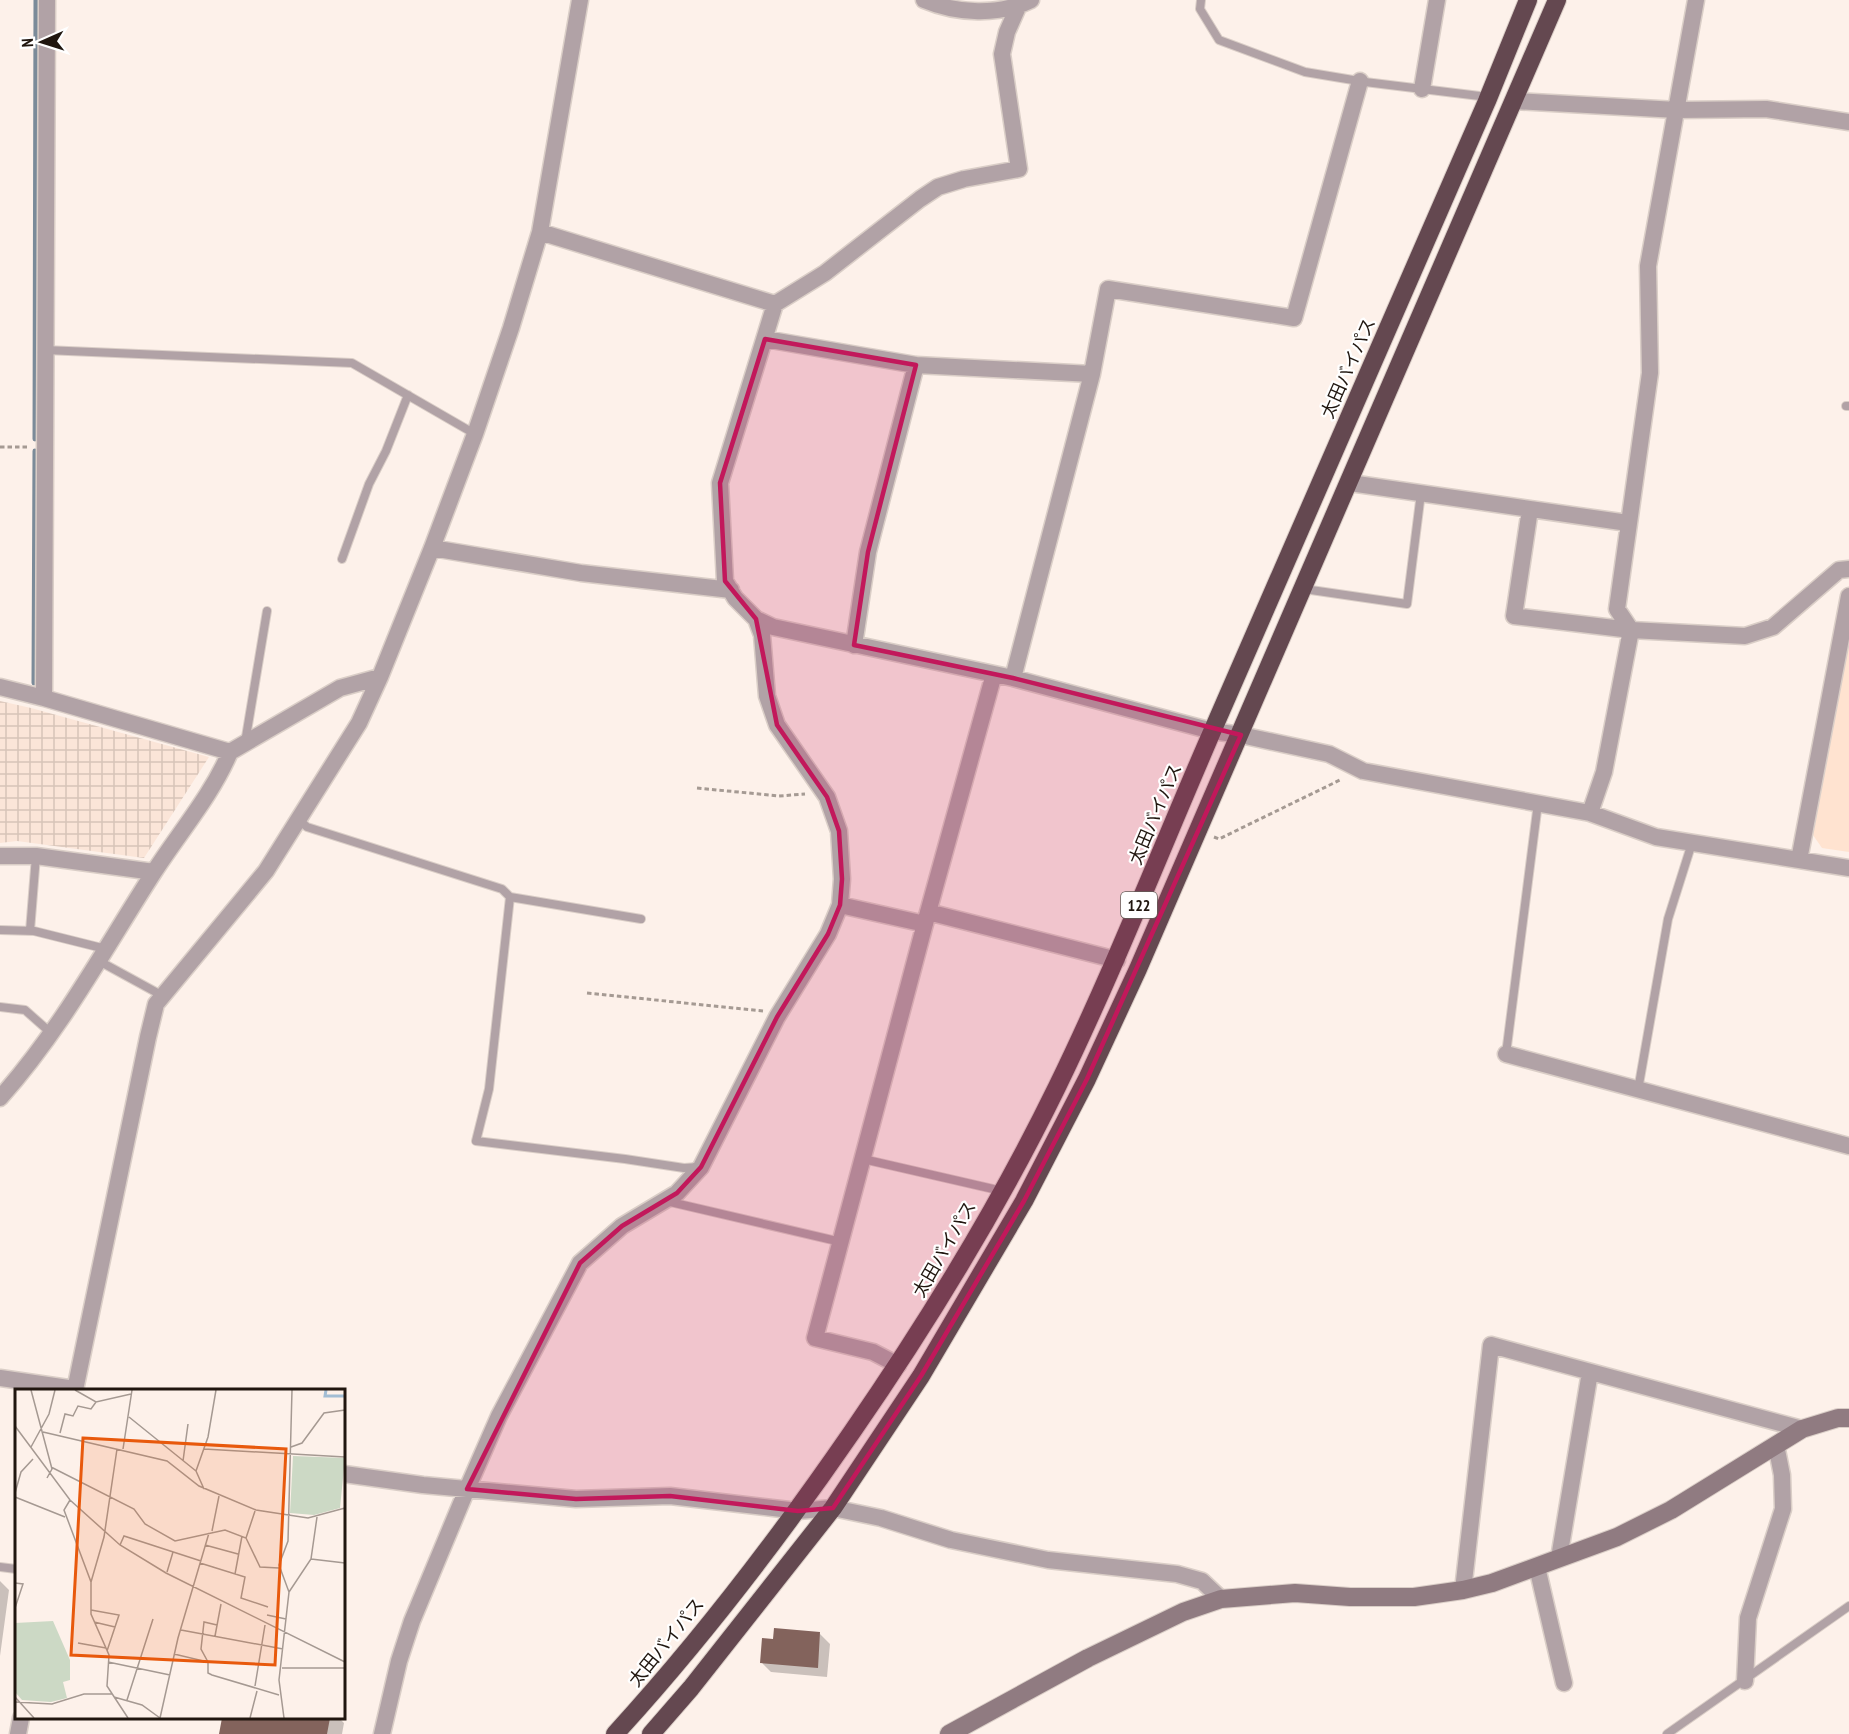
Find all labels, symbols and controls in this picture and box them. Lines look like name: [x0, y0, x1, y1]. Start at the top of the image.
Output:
north arrow: [12, 12, 72, 72]
text: N: [17, 38, 37, 48]
street label: 太田バイパス: [1316, 314, 1380, 422]
street label: 太田バイパス: [1123, 760, 1187, 868]
road number: 122: [1121, 892, 1157, 918]
street label: 太田バイパス: [907, 1197, 981, 1301]
inset map: [15, 1389, 345, 1719]
street label: 太田バイパス: [623, 1593, 709, 1691]

